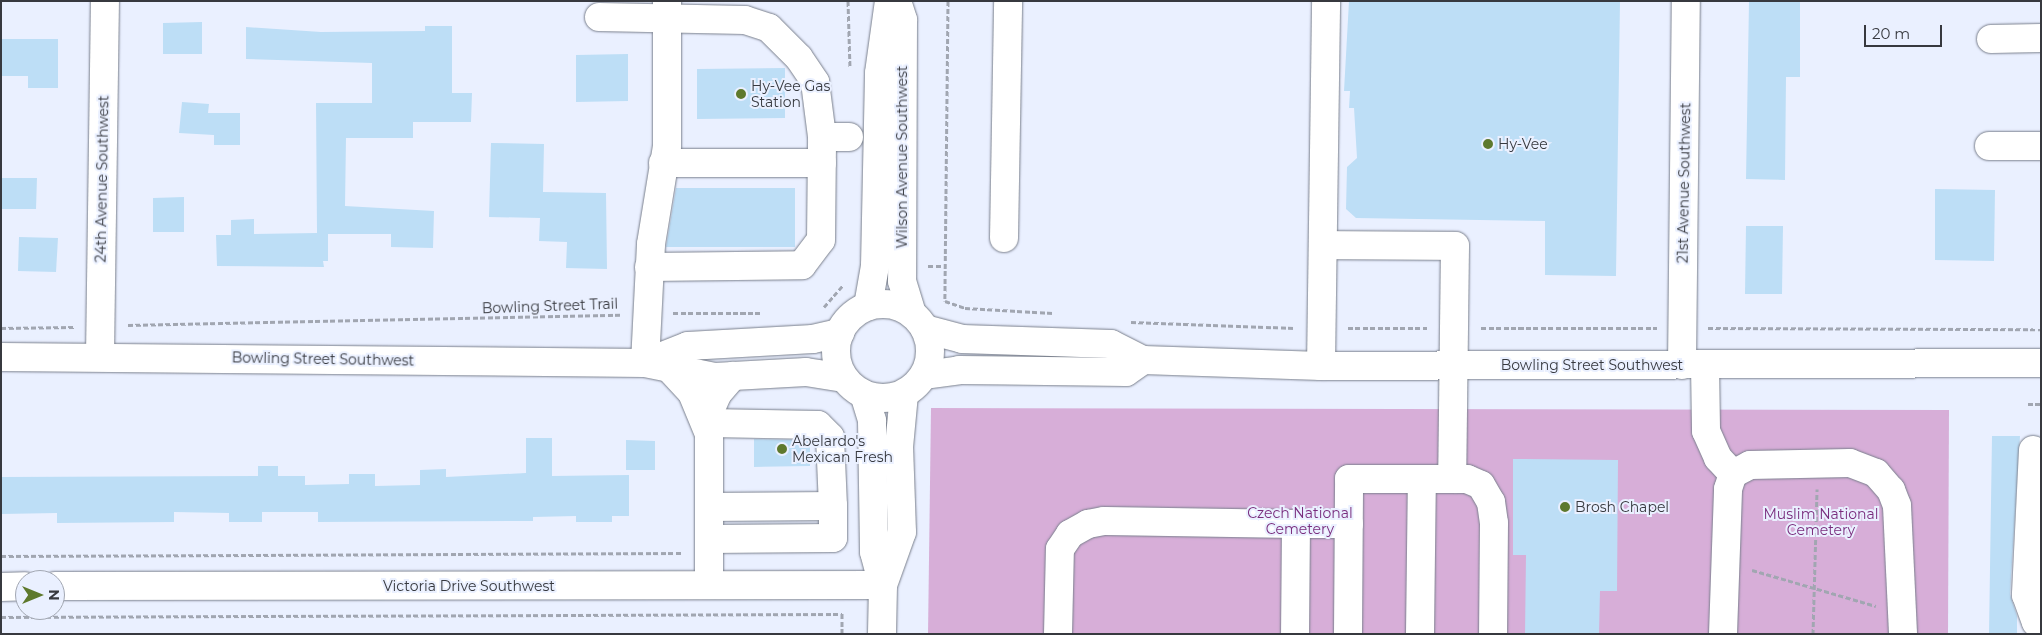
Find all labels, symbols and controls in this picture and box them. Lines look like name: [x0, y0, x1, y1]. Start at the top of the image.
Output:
scale bar: [1867, 15, 1944, 47]
text: 20 m: [1872, 24, 1910, 43]
street label: Wilson Avenue Southwest: [894, 66, 910, 248]
place label: Hy-Vee Gas Station: [751, 78, 830, 110]
marker: Hy-Vee Gas Station: [735, 88, 747, 100]
street label: 24th Avenue Southwest: [92, 95, 112, 263]
street label: 21st Avenue Southwest: [1674, 103, 1694, 263]
place label: Hy-Vee: [1498, 136, 1548, 152]
marker: Hy-Vee: [1482, 138, 1494, 150]
street label: Bowling Street Trail: [482, 295, 618, 317]
street label: Bowling Street Southwest: [232, 349, 414, 369]
street label: Bowling Street Southwest: [1501, 357, 1683, 373]
place label: Abelardo's Mexican Fresh: [792, 433, 893, 466]
marker: Abelardo's Mexican Fresh: [776, 443, 788, 455]
place label: Brosh Chapel: [1575, 499, 1669, 515]
marker: Brosh Chapel: [1559, 501, 1571, 513]
park label: Czech National Cemetery: [1247, 505, 1353, 538]
park label: Muslim National Cemetery: [1763, 506, 1879, 538]
north arrow: [15, 570, 65, 620]
street label: Victoria Drive Southwest: [383, 578, 555, 594]
text: N: [45, 589, 63, 601]

